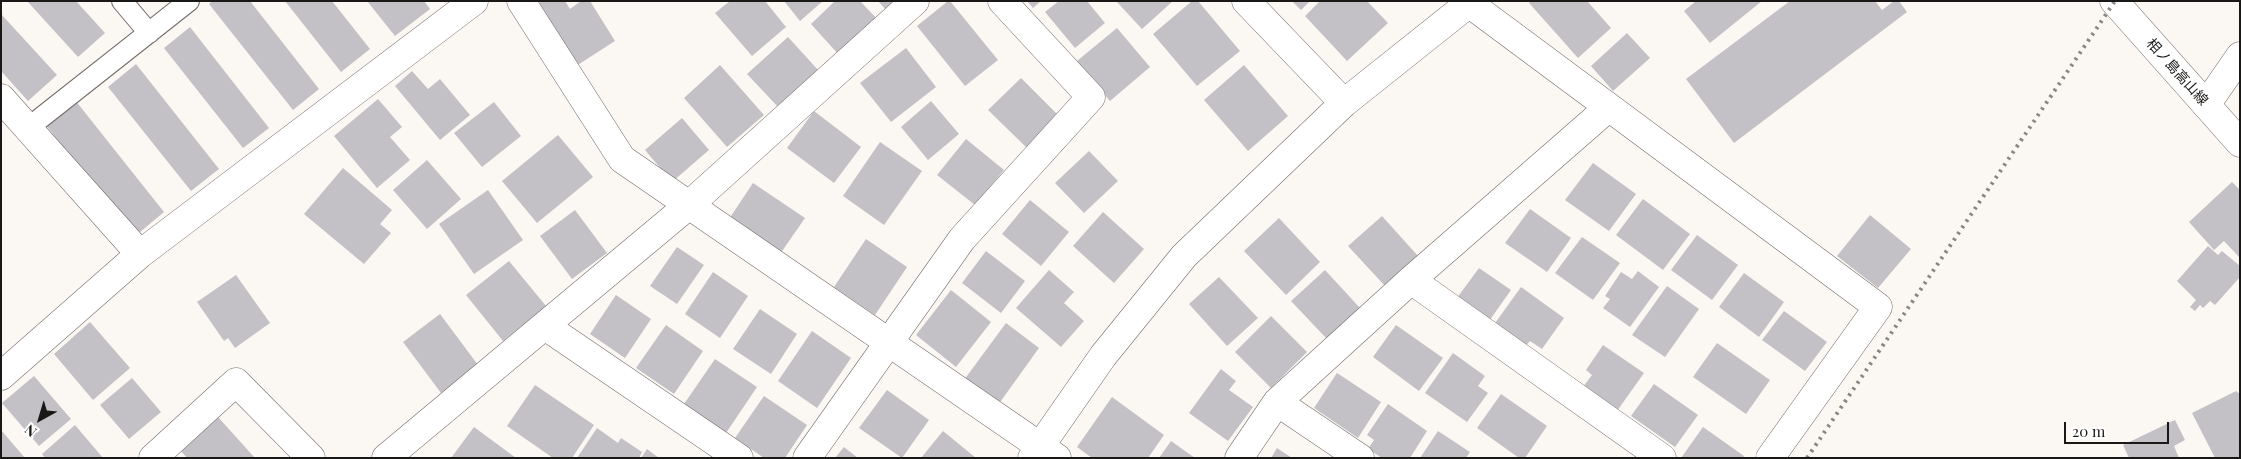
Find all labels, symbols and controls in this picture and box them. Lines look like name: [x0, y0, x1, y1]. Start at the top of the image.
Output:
street label: 相ノ島高山線: [2143, 35, 2211, 109]
north arrow: [15, 394, 65, 444]
scale bar: [2066, 412, 2171, 444]
text: N: [20, 420, 40, 442]
text: 20 m: [2072, 421, 2105, 441]

